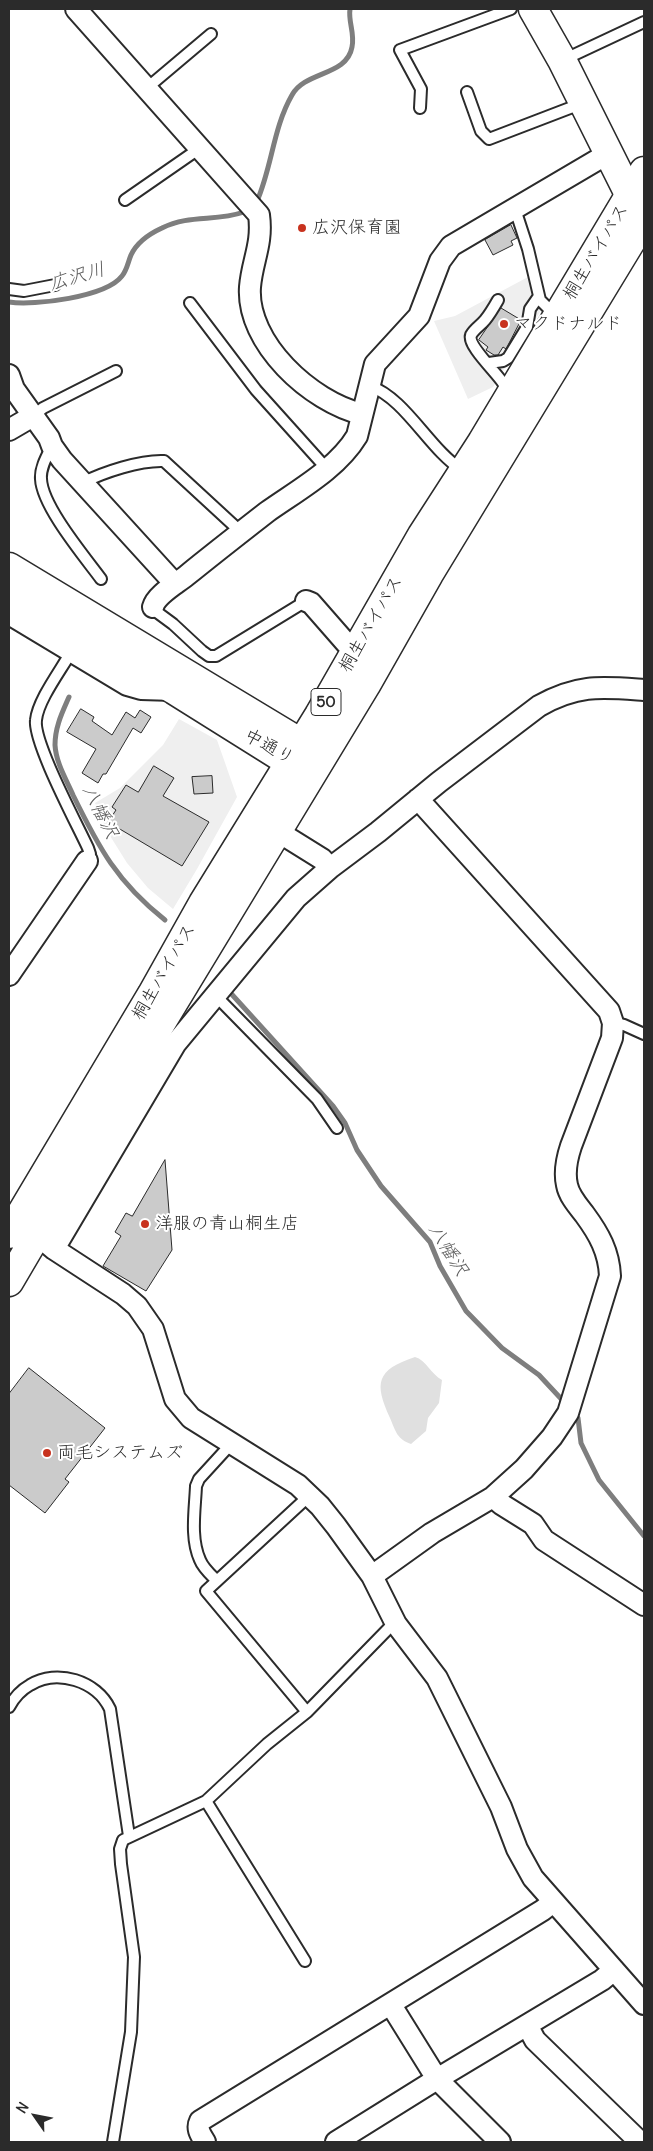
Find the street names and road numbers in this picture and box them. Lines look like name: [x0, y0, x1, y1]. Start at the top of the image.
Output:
street label: 桐生バイパス: [559, 200, 633, 304]
street label: 桐生バイパス: [335, 572, 407, 676]
road number: 50: [311, 689, 341, 716]
street label: 中通り: [240, 724, 298, 770]
street label: 桐生バイパス: [128, 920, 200, 1024]

